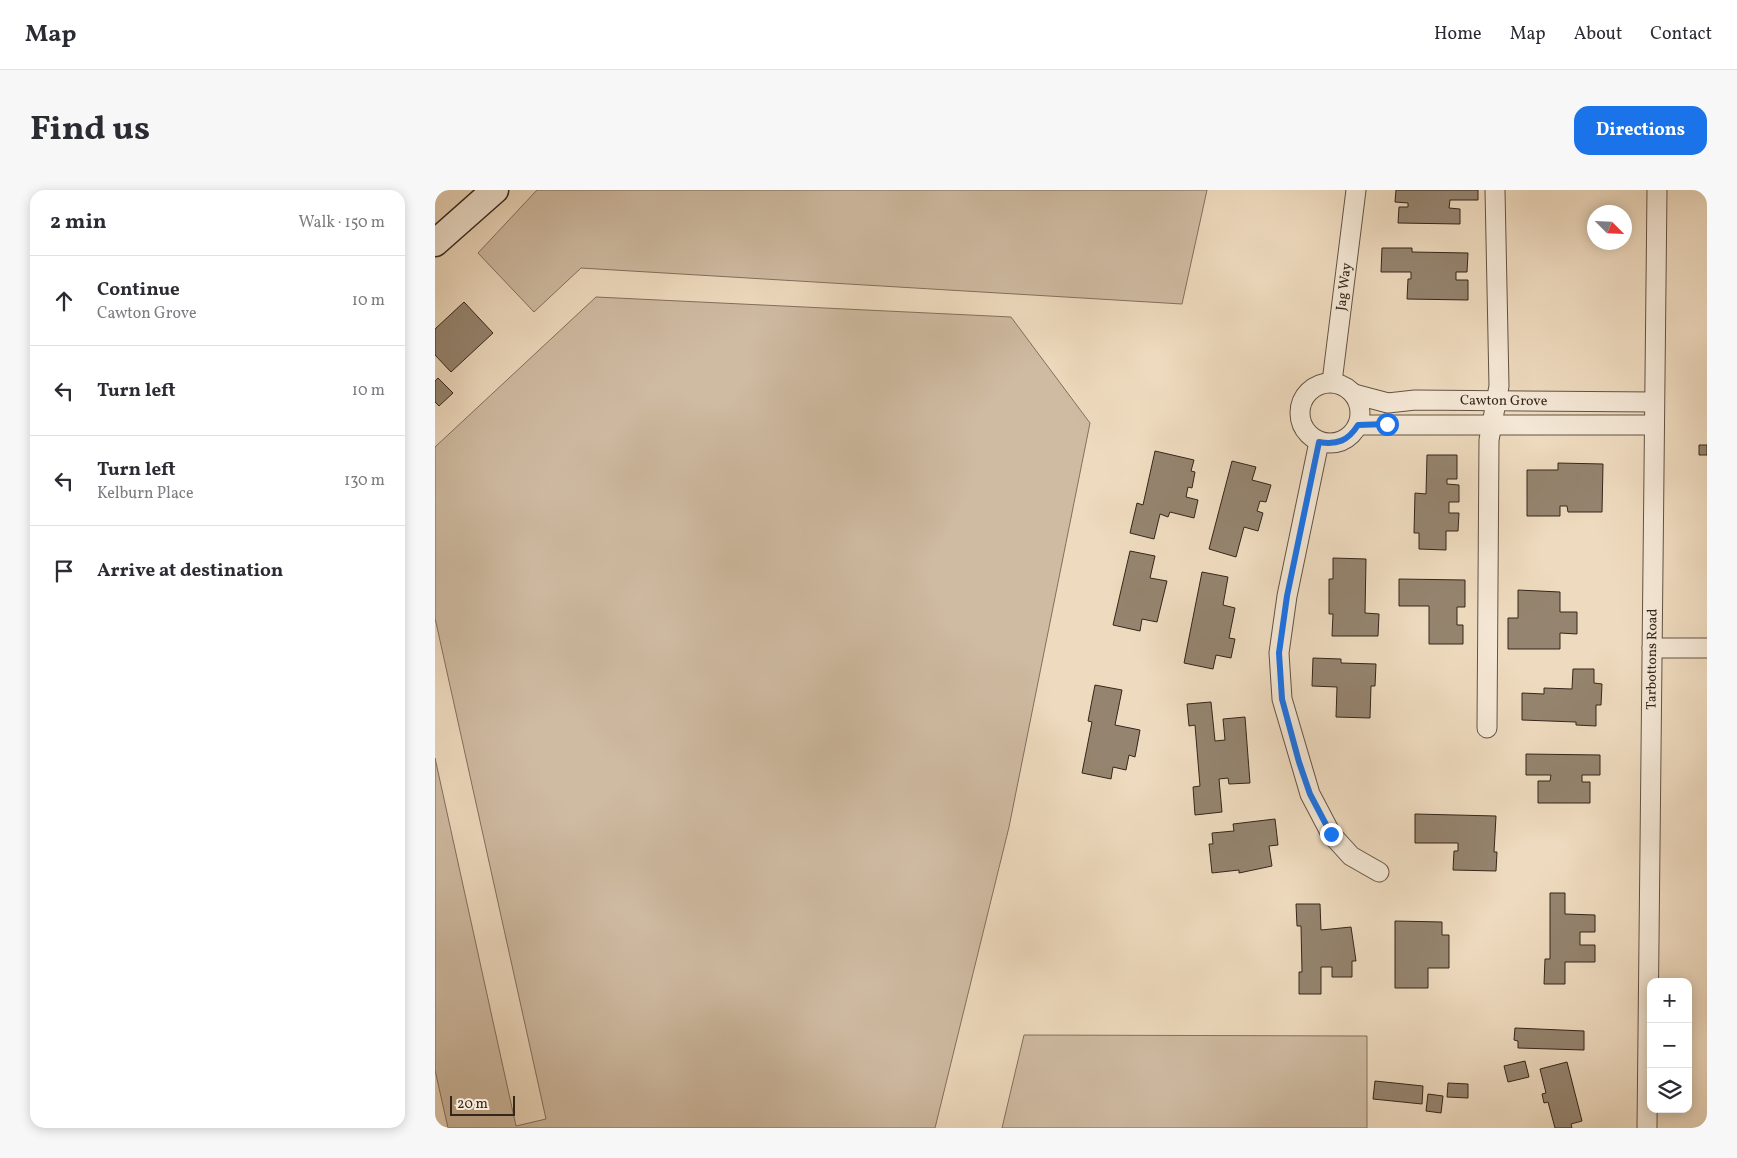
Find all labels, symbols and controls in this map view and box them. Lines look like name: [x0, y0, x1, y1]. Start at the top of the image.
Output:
text: Map: [25, 18, 76, 52]
text: Home: [1434, 22, 1482, 47]
text: Map: [1510, 22, 1546, 47]
text: About: [1574, 22, 1622, 47]
text: Contact: [1650, 22, 1712, 47]
text: Find us: [30, 106, 150, 154]
button: Directions: [1574, 106, 1707, 155]
north arrow: [1587, 205, 1632, 250]
text: 2 min: [50, 208, 107, 237]
text: Walk · 150 m: [299, 212, 385, 234]
street label: Jag Way: [1331, 261, 1356, 312]
text: Continue: [97, 277, 180, 303]
icon: ahead: [50, 287, 78, 315]
text: 10 m: [352, 290, 385, 312]
text: Cawton Grove: [97, 303, 197, 325]
icon: left: [50, 377, 78, 405]
text: Turn left: [97, 378, 176, 404]
text: 10 m: [352, 380, 385, 402]
street label: Cawton Grove: [1460, 391, 1548, 411]
route start: [1376, 413, 1399, 436]
text: Turn left: [97, 457, 176, 483]
icon: left: [50, 467, 78, 495]
text: 130 m: [344, 470, 385, 492]
text: Kelburn Place: [97, 483, 194, 505]
icon: arrive: [50, 557, 78, 585]
text: Arrive at destination: [97, 558, 283, 584]
street label: Tarbottons Road: [1642, 608, 1662, 710]
route end: [1320, 823, 1343, 846]
map controls: [1647, 978, 1692, 1113]
button: +: [1647, 978, 1692, 1023]
button: −: [1647, 1023, 1692, 1068]
button: layers: [1647, 1068, 1692, 1113]
scale bar: [450, 1093, 515, 1116]
text: 20 m: [457, 1095, 488, 1114]

